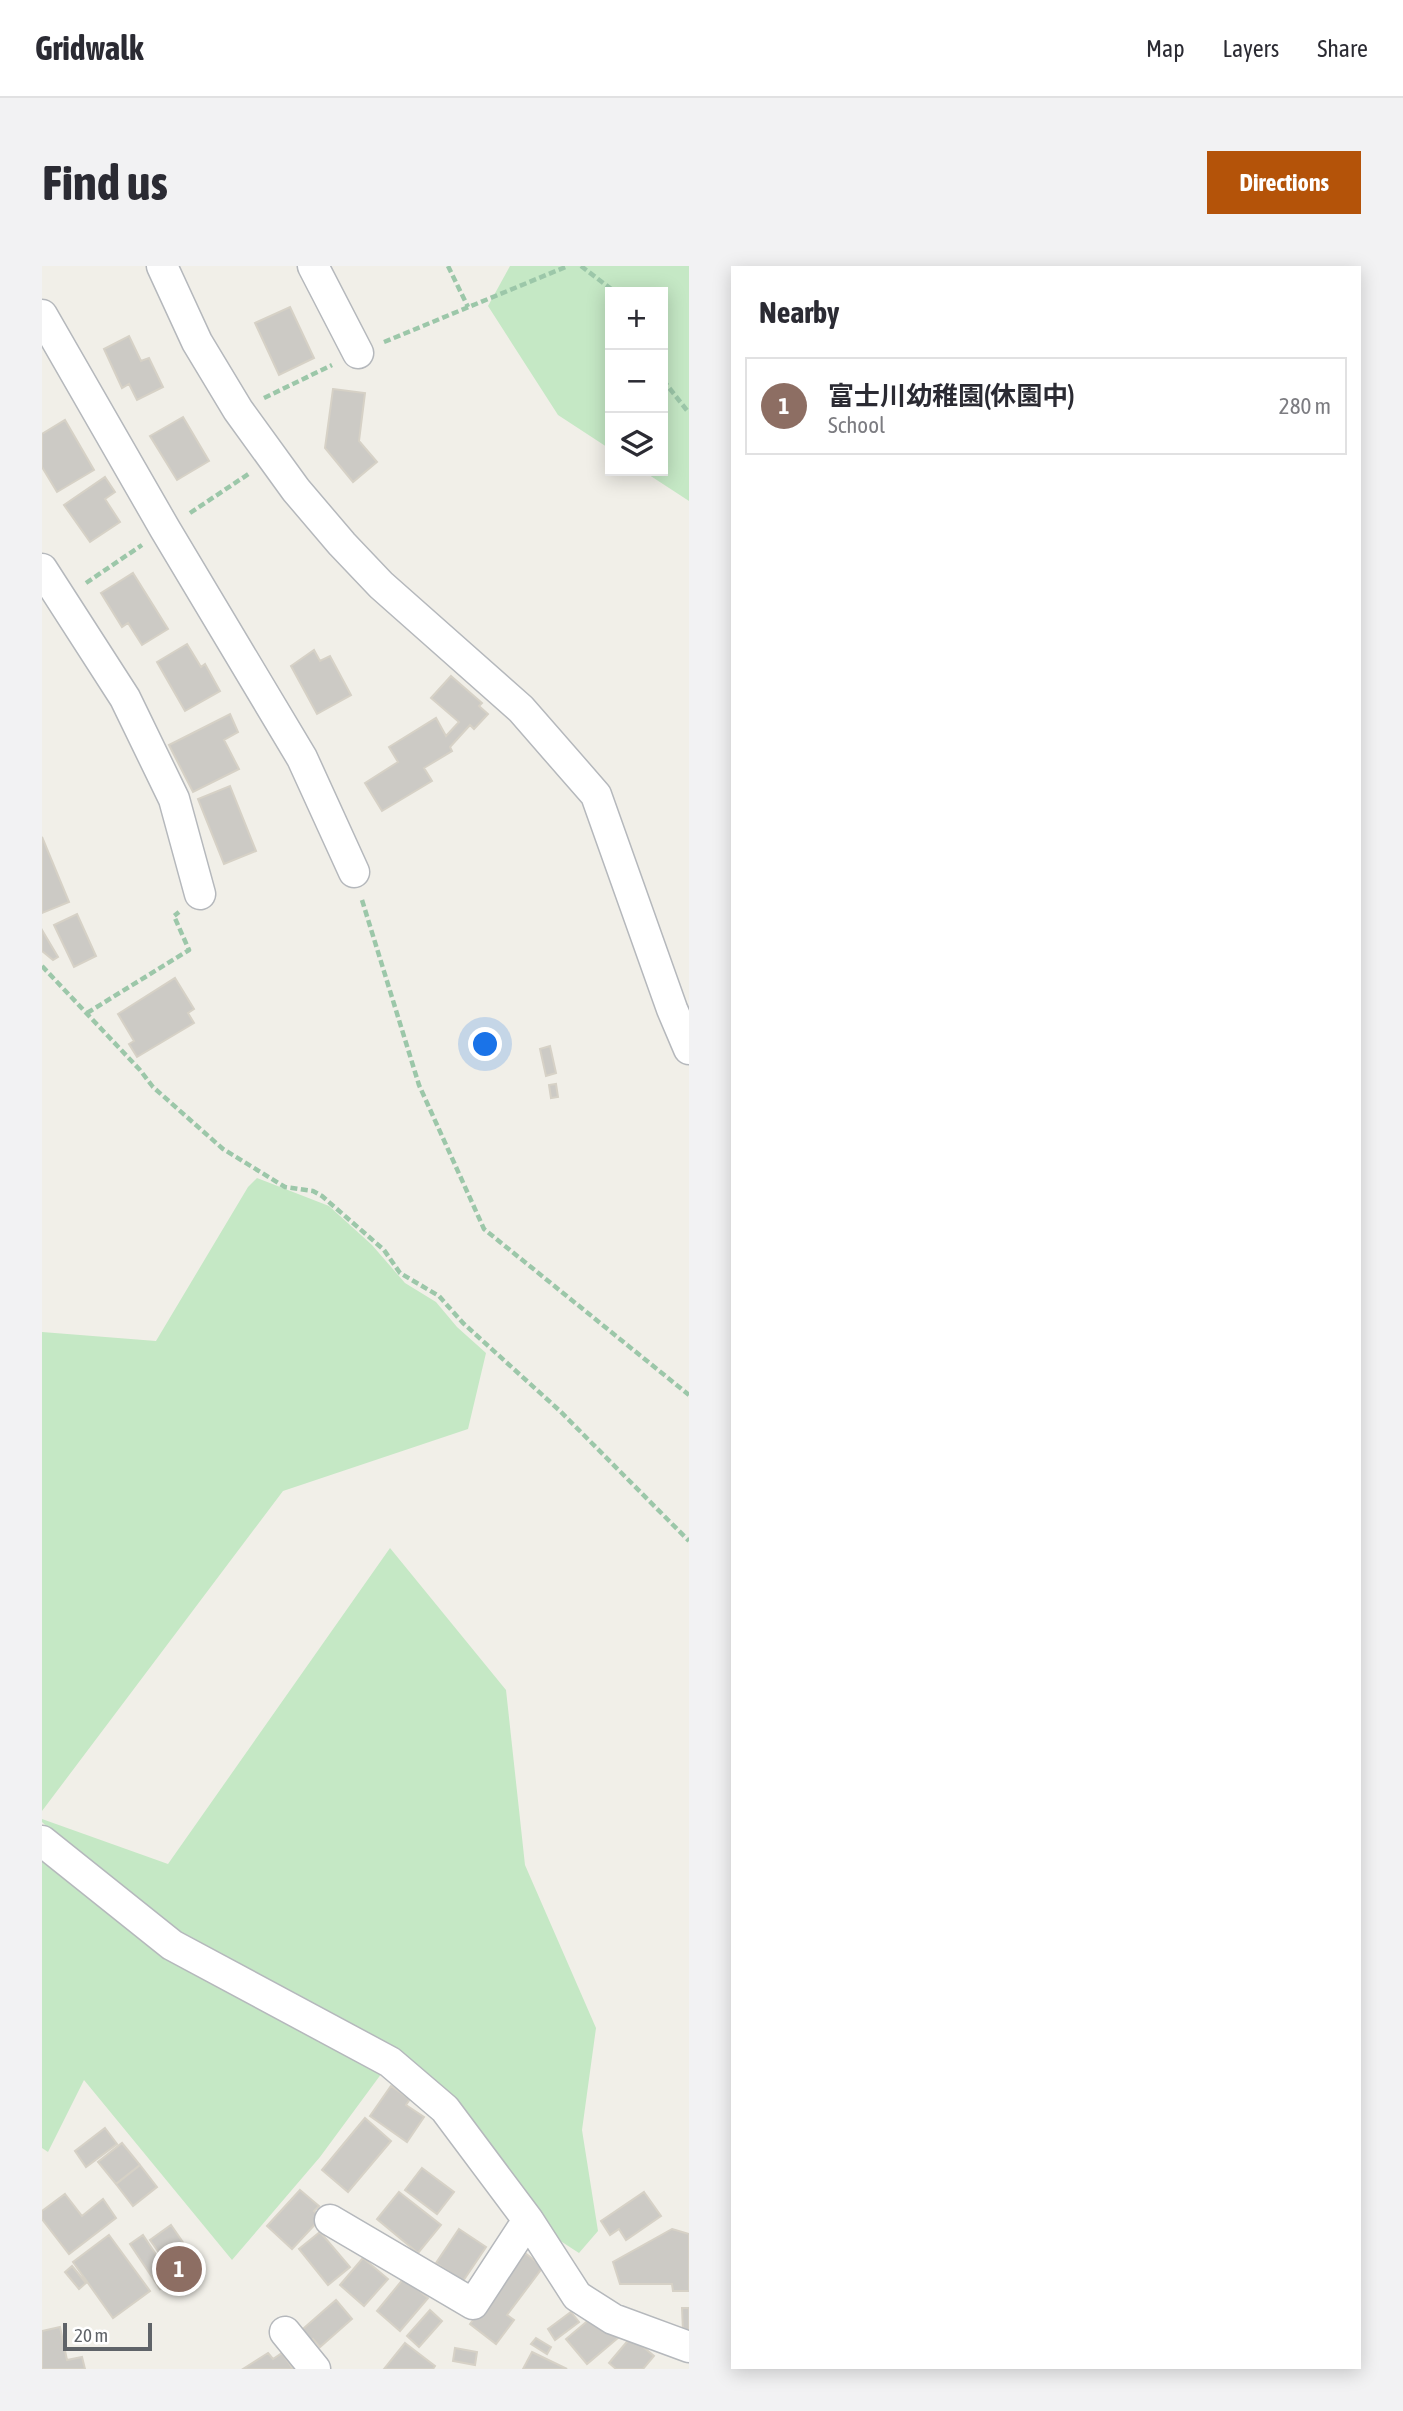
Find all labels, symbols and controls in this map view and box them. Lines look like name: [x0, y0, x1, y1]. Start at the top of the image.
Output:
text: Gridwalk: [35, 29, 143, 67]
text: Map: [1146, 35, 1185, 62]
text: Layers: [1223, 35, 1279, 62]
text: Share: [1317, 35, 1368, 62]
button: Directions: [1207, 151, 1361, 214]
text: Find us: [42, 154, 168, 210]
map controls: [605, 287, 668, 476]
button: +: [605, 287, 668, 350]
text: Nearby: [759, 295, 839, 329]
button: −: [605, 350, 668, 413]
text: 富士川幼稚園(休園中): [828, 381, 1074, 411]
text: 1: [779, 393, 789, 419]
text: 280 m: [1279, 393, 1331, 419]
text: School: [828, 412, 885, 438]
button: layers: [605, 413, 668, 476]
your location: [468, 1027, 502, 1061]
pin: 1: [156, 2243, 202, 2295]
scale bar: [63, 2320, 152, 2352]
text: 20 m: [74, 2324, 108, 2346]

